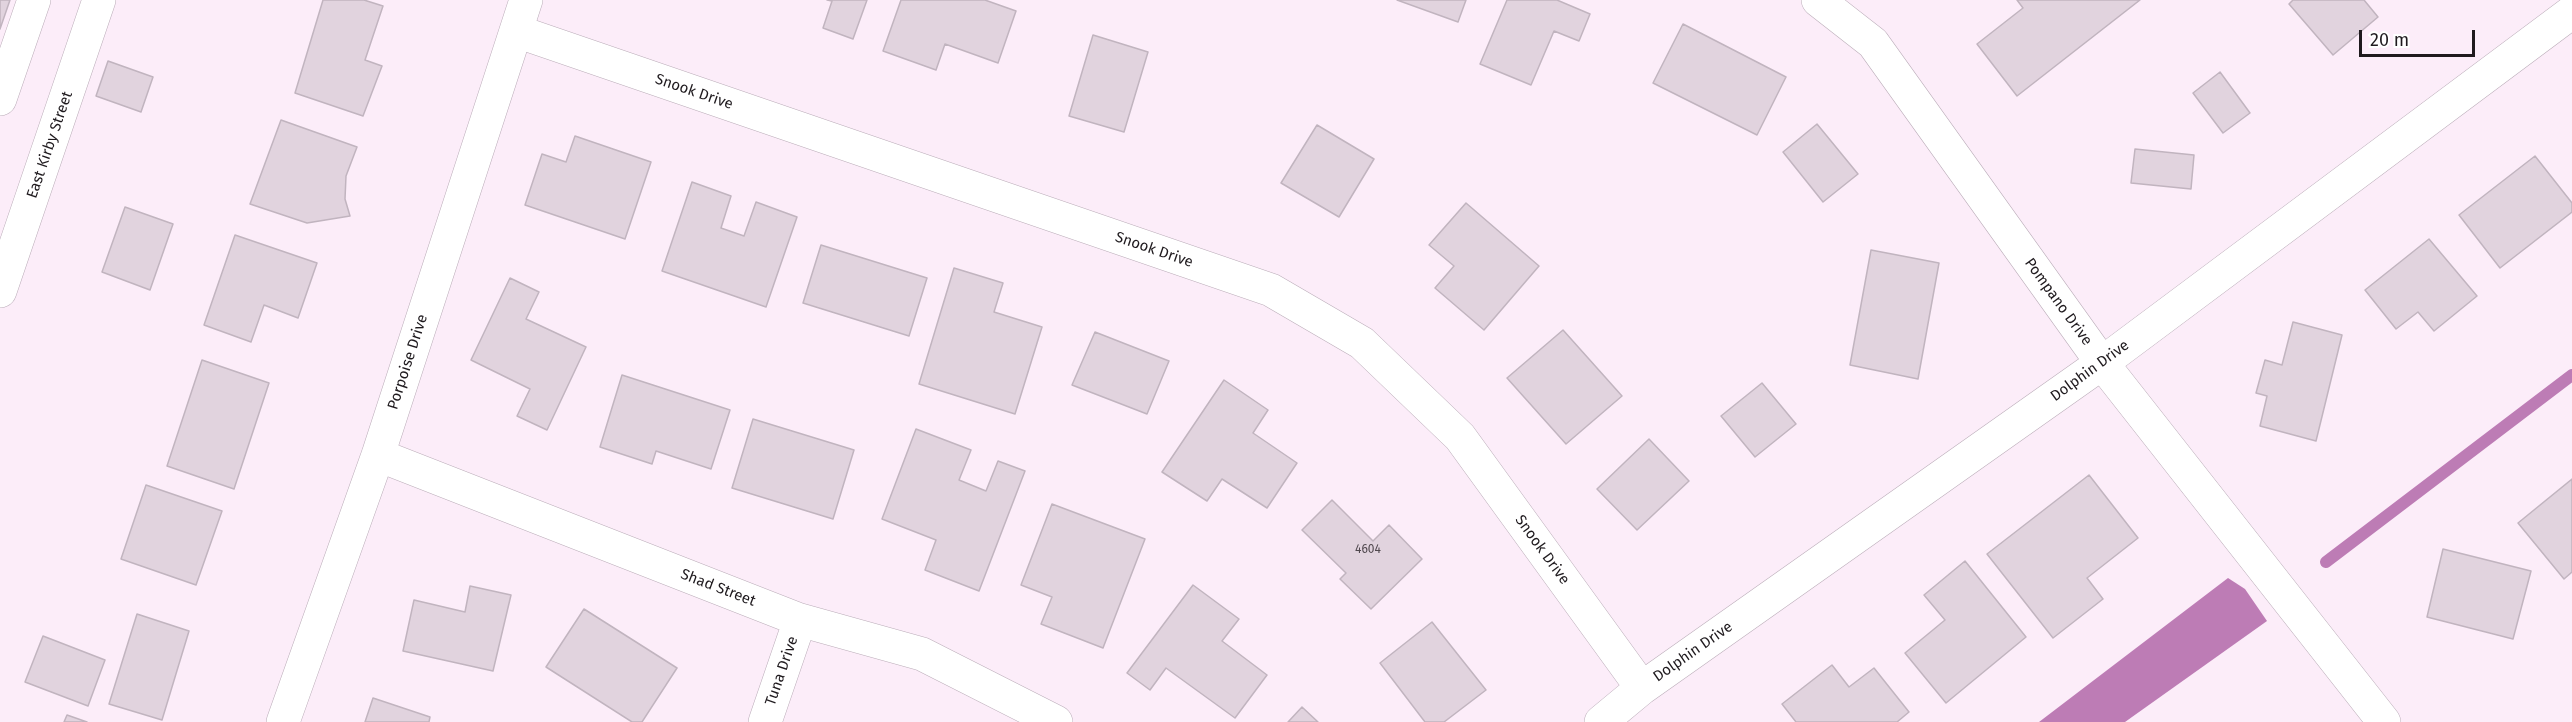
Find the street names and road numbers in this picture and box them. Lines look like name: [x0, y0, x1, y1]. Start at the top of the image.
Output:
street label: Snook Drive: [653, 70, 735, 114]
street label: East Kirby Street: [23, 89, 77, 201]
street label: Snook Drive: [1113, 228, 1195, 272]
street label: Pompano Drive: [2020, 255, 2096, 349]
street label: Porpoise Drive: [384, 312, 432, 412]
street label: Dolphin Drive: [2047, 336, 2133, 406]
street label: Snook Drive: [1511, 512, 1573, 588]
street label: Shad Street: [678, 565, 758, 611]
street label: Dolphin Drive: [1650, 618, 1736, 686]
street label: Tuna Drive: [762, 634, 802, 708]

